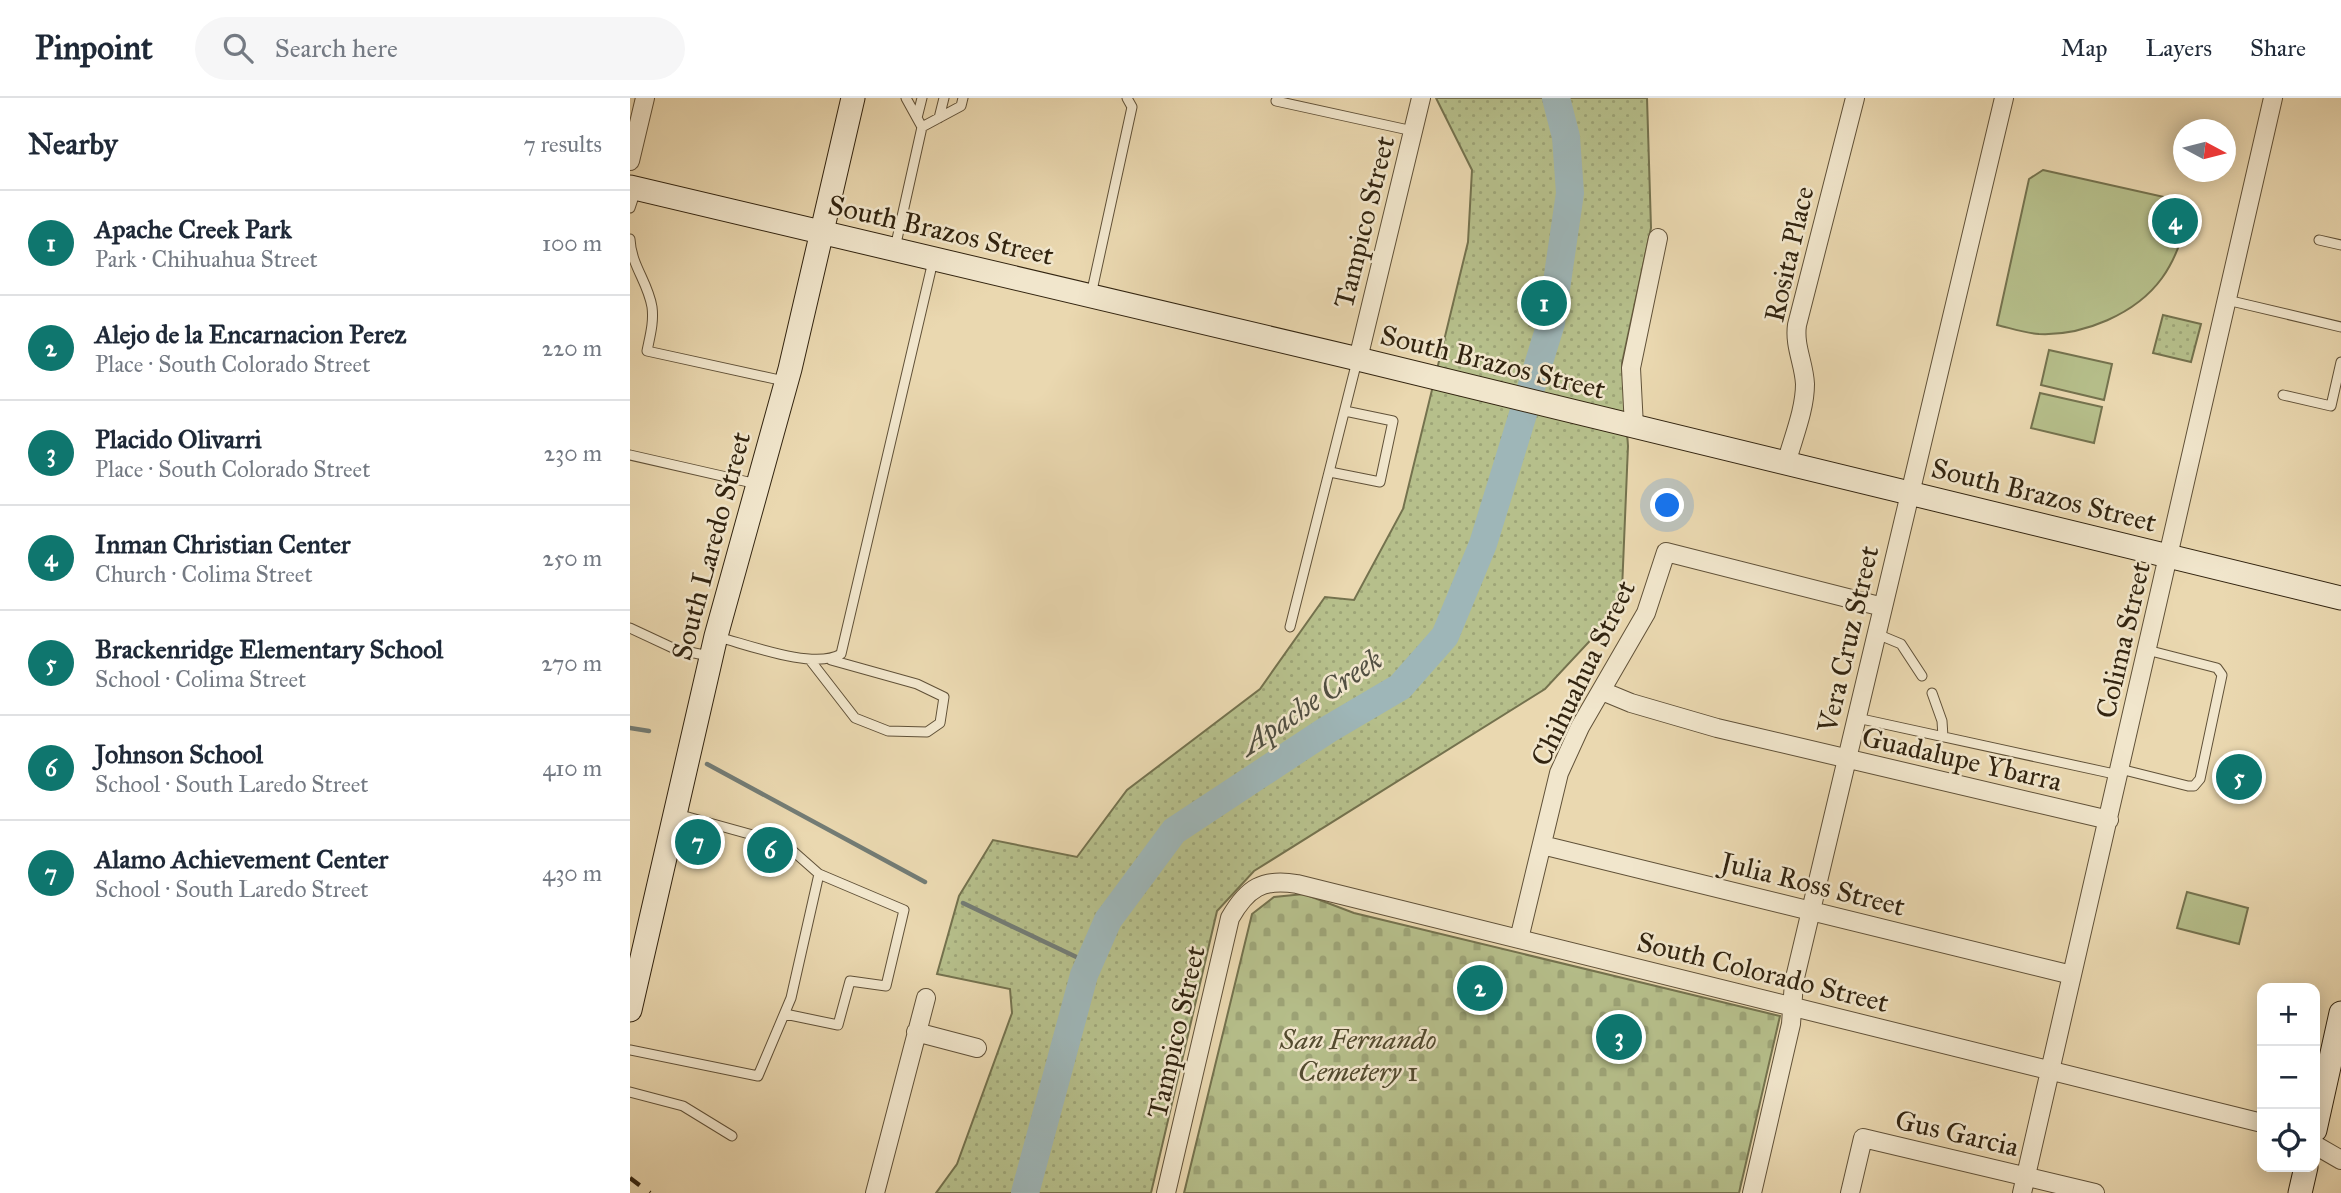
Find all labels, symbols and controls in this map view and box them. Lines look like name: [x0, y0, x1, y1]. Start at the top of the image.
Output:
search box: [195, 17, 685, 80]
text: Pinpoint: [35, 28, 153, 68]
icon: search: [219, 29, 257, 67]
text: Search here: [275, 32, 398, 64]
text: Map: [2061, 33, 2108, 63]
text: Layers: [2146, 33, 2212, 63]
text: Share: [2250, 33, 2306, 63]
north arrow: [2173, 119, 2236, 182]
text: Nearby: [28, 126, 118, 162]
text: 7 results: [523, 130, 602, 158]
street label: Tampico Street: [1326, 132, 1402, 312]
street label: Rosita Place: [1756, 183, 1822, 325]
street label: South Brazos Street: [825, 187, 1057, 273]
pin: 4: [2152, 195, 2198, 247]
text: Apache Creek Park: [95, 213, 292, 245]
text: 1: [46, 229, 56, 257]
text: 100 m: [542, 229, 602, 257]
text: Park · Chihuahua Street: [95, 245, 318, 273]
pin: 1: [1521, 277, 1567, 329]
street label: South Brazos Street: [1377, 317, 1609, 407]
text: Alejo de la Encarnacion Perez: [95, 318, 407, 350]
text: 2: [45, 334, 57, 362]
text: 220 m: [542, 334, 602, 362]
text: Place · South Colorado Street: [95, 350, 370, 378]
text: Placido Olivarri: [95, 423, 262, 455]
street label: South Laredo Street: [664, 428, 758, 664]
text: 3: [46, 439, 56, 467]
text: 230 m: [544, 439, 602, 467]
street label: South Brazos Street: [1928, 450, 2160, 540]
text: Place · South Colorado Street: [95, 455, 370, 483]
your location: [1650, 488, 1684, 522]
text: Inman Christian Center: [95, 528, 351, 560]
street label: Vera Cruz Street: [1809, 542, 1887, 737]
text: 4: [45, 544, 57, 572]
text: 250 m: [542, 544, 602, 572]
street label: Colima Street: [2088, 558, 2158, 722]
text: Church · Colima Street: [95, 560, 313, 588]
street label: Chihuahua Street: [1523, 574, 1643, 772]
text: Brackenridge Elementary School: [95, 633, 443, 665]
water label: Apache Creek: [1230, 641, 1390, 765]
text: 5: [46, 649, 56, 677]
text: 270 m: [541, 649, 602, 677]
text: School · Colima Street: [95, 665, 306, 693]
street label: Guadalupe Ybarra: [1859, 719, 2066, 799]
text: Johnson School: [95, 738, 263, 770]
pin: 5: [2216, 751, 2262, 803]
text: 6: [45, 754, 57, 782]
text: 410 m: [543, 754, 602, 782]
text: School · South Laredo Street: [95, 770, 369, 798]
pin: 7: [675, 816, 721, 868]
pin: 6: [747, 824, 793, 876]
text: Alamo Achievement Center: [95, 843, 388, 875]
street label: Julia Ross Street: [1714, 843, 1909, 924]
text: 7: [45, 859, 57, 887]
text: 430 m: [542, 859, 602, 887]
text: School · South Laredo Street: [95, 875, 369, 903]
street label: South Colorado Street: [1634, 924, 1893, 1020]
street label: Tampico Street: [1139, 942, 1213, 1122]
pin: 2: [1457, 962, 1503, 1014]
map controls: [2257, 983, 2320, 1172]
button: +: [2257, 983, 2320, 1046]
pin: 3: [1596, 1011, 1642, 1063]
park label: San Fernando Cemetery 1: [1279, 1022, 1437, 1089]
button: −: [2257, 1046, 2320, 1109]
street label: Gus Garcia: [1892, 1102, 2022, 1164]
button: locate: [2257, 1109, 2320, 1172]

